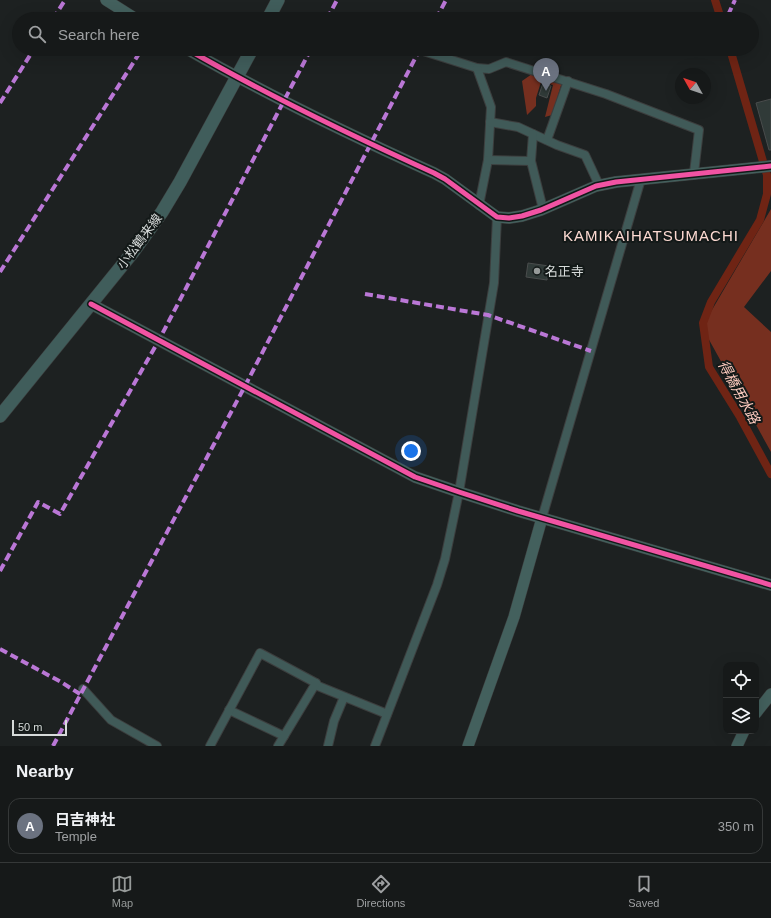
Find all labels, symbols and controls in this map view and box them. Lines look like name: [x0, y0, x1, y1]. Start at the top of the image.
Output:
search box: [12, 12, 759, 56]
icon: search: [26, 23, 48, 45]
text: Search here: [58, 26, 140, 43]
pin: A: [533, 58, 559, 91]
north arrow: [675, 68, 711, 104]
street label: 小松鶴来線: [114, 211, 165, 272]
district label: KAMIKAIHATSUMACHI: [563, 227, 739, 244]
place label: 名正寺: [545, 264, 584, 279]
marker: 名正寺: [532, 266, 542, 276]
water label: 得橋用水路: [715, 358, 763, 427]
your location: [401, 441, 421, 461]
map controls: [723, 662, 759, 734]
button: locate: [723, 662, 759, 698]
button: layers: [723, 698, 759, 734]
scale bar: [12, 718, 67, 737]
text: 50 m: [18, 721, 42, 733]
text: Nearby: [16, 762, 74, 781]
text: 日吉神社: [55, 811, 115, 828]
text: A: [25, 819, 35, 834]
text: 350 m: [718, 819, 754, 834]
text: Temple: [55, 829, 97, 844]
tab: Map: [111, 873, 133, 909]
tab: Directions: [356, 873, 405, 909]
tab: Saved: [628, 873, 659, 909]

